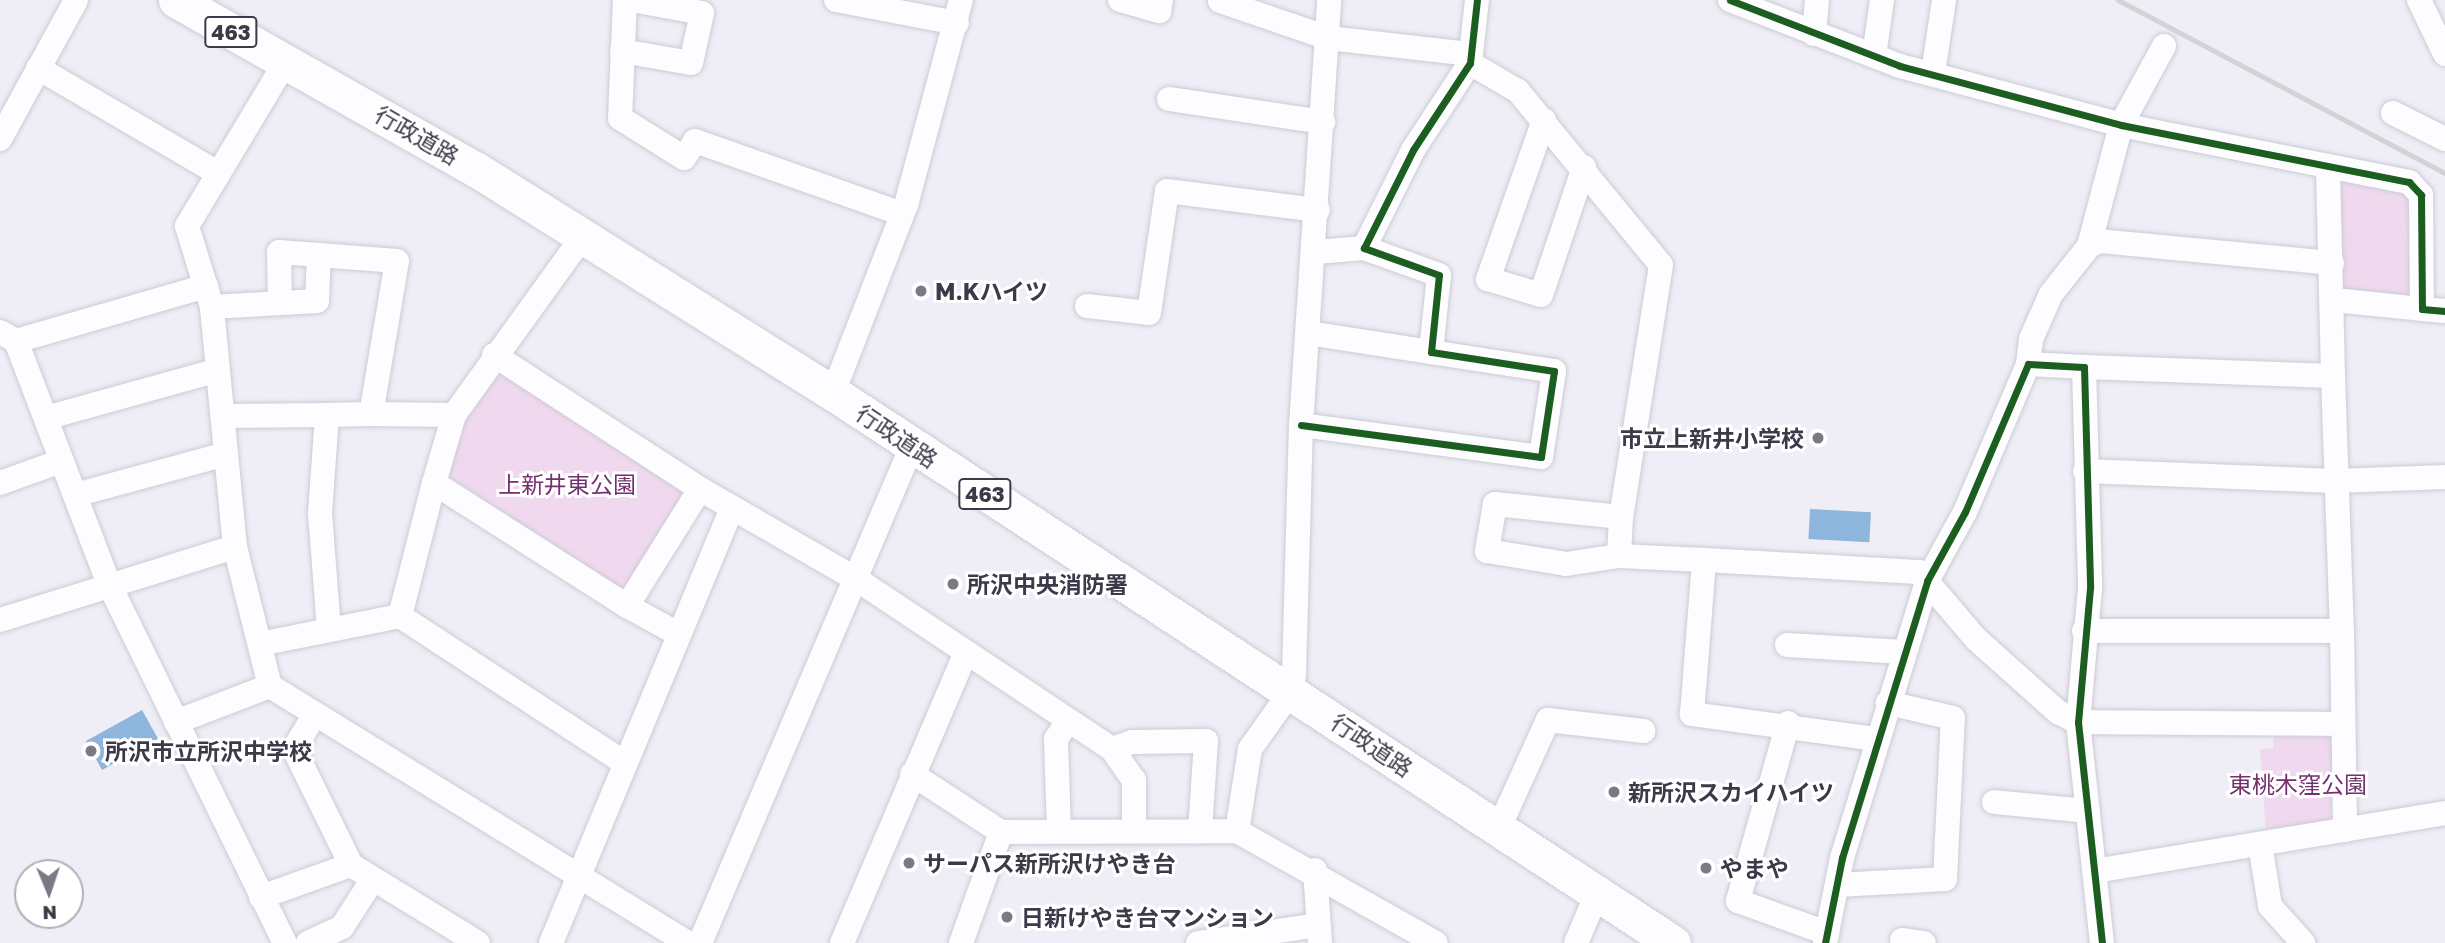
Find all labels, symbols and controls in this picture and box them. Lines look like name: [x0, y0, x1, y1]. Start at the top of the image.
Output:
road number: 463: [203, 14, 259, 50]
street label: 行政道路: [370, 100, 464, 170]
place label: M.Kハイツ: [935, 277, 1049, 305]
marker: M.Kハイツ: [913, 283, 929, 299]
street label: 行政道路: [851, 399, 943, 473]
place label: 市立上新井小学校: [1620, 424, 1804, 452]
marker: 市立上新井小学校: [1810, 430, 1826, 446]
park label: 上新井東公園: [498, 470, 636, 498]
road number: 463: [957, 476, 1013, 512]
place label: 所沢中央消防署: [967, 570, 1128, 598]
marker: 所沢中央消防署: [945, 576, 961, 592]
street label: 行政道路: [1326, 708, 1418, 782]
place label: 所沢市立所沢中学校: [105, 737, 312, 765]
marker: 所沢市立所沢中学校: [83, 743, 99, 759]
park label: 東桃木窪公園: [2229, 770, 2367, 798]
place label: 新所沢スカイハイツ: [1628, 778, 1835, 806]
marker: 新所沢スカイハイツ: [1606, 784, 1622, 800]
place label: サーパス新所沢けやき台: [923, 849, 1176, 877]
place label: やまや: [1720, 854, 1789, 882]
marker: サーパス新所沢けやき台: [901, 855, 917, 871]
north arrow: [14, 859, 84, 929]
marker: やまや: [1698, 860, 1714, 876]
text: N: [42, 902, 57, 925]
place label: 日新けやき台マンション: [1021, 903, 1274, 931]
marker: 日新けやき台マンション: [999, 909, 1015, 925]

